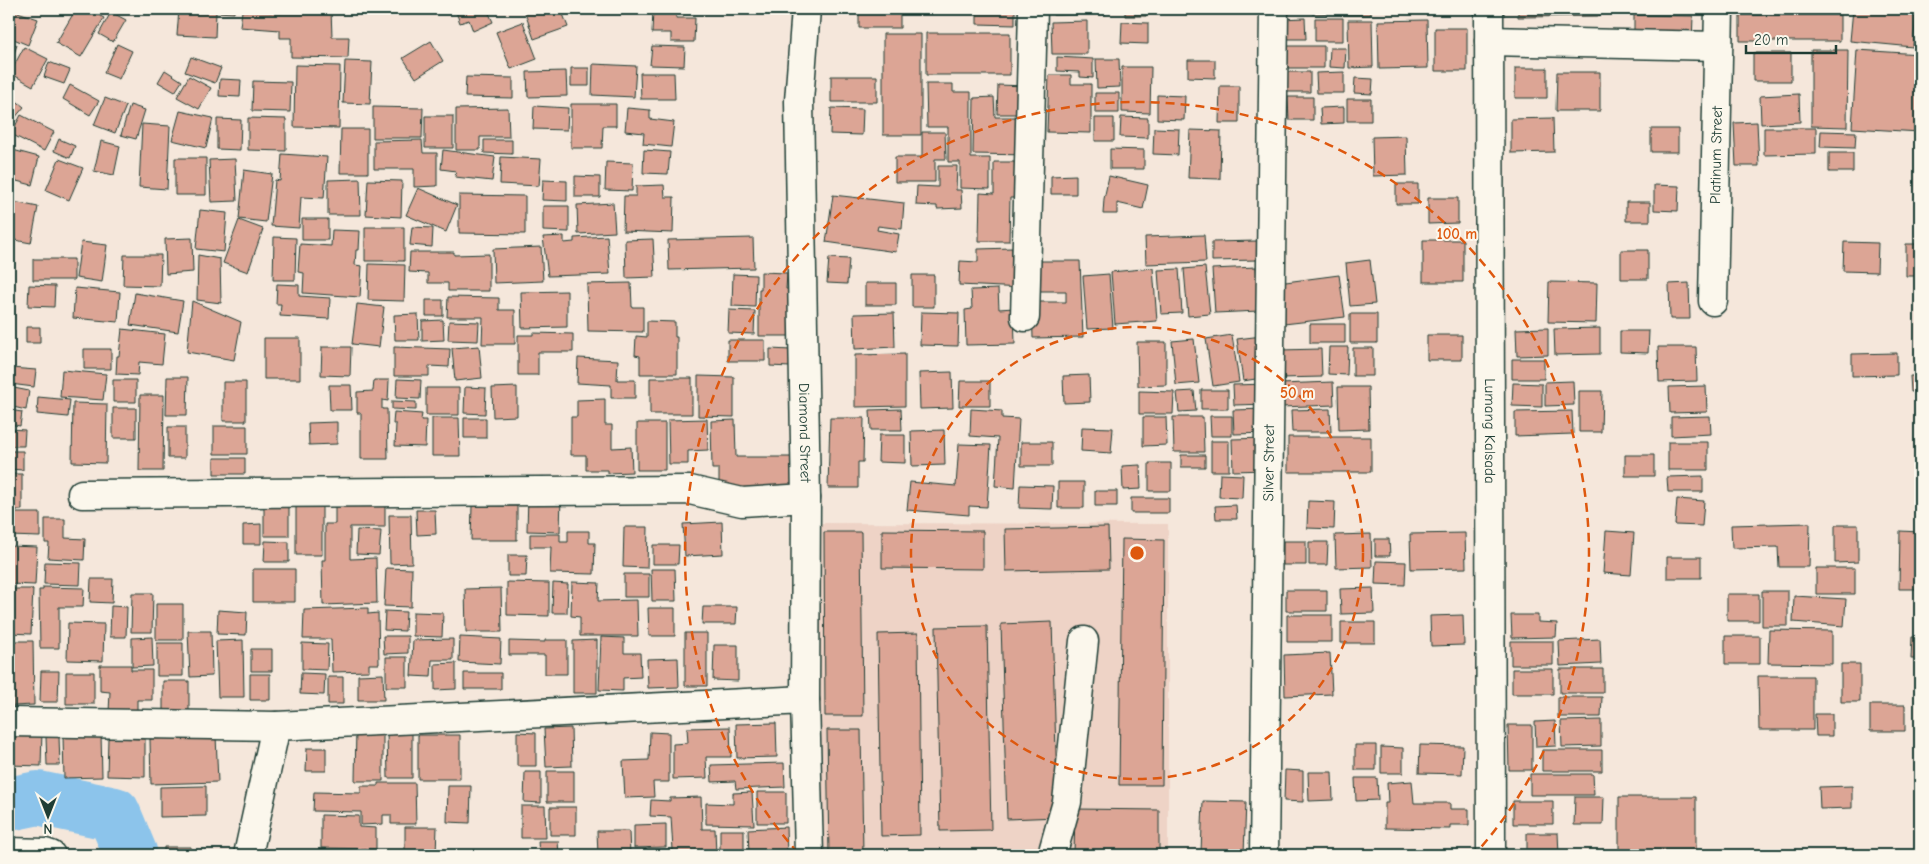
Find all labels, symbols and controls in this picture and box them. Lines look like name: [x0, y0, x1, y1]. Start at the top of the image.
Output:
scale bar: [1746, 22, 1836, 54]
text: 20 m: [1754, 31, 1788, 49]
street label: Platinum Street: [1706, 105, 1726, 204]
text: 100 m: [1437, 225, 1477, 243]
street label: Lumang Kalsada: [1481, 378, 1499, 484]
street label: Diamond Street: [795, 383, 815, 483]
text: 50 m: [1280, 384, 1314, 402]
street label: Silver Street: [1259, 424, 1278, 502]
centre of rings: [1128, 544, 1146, 562]
north arrow: [22, 792, 72, 842]
text: N: [43, 820, 53, 837]

